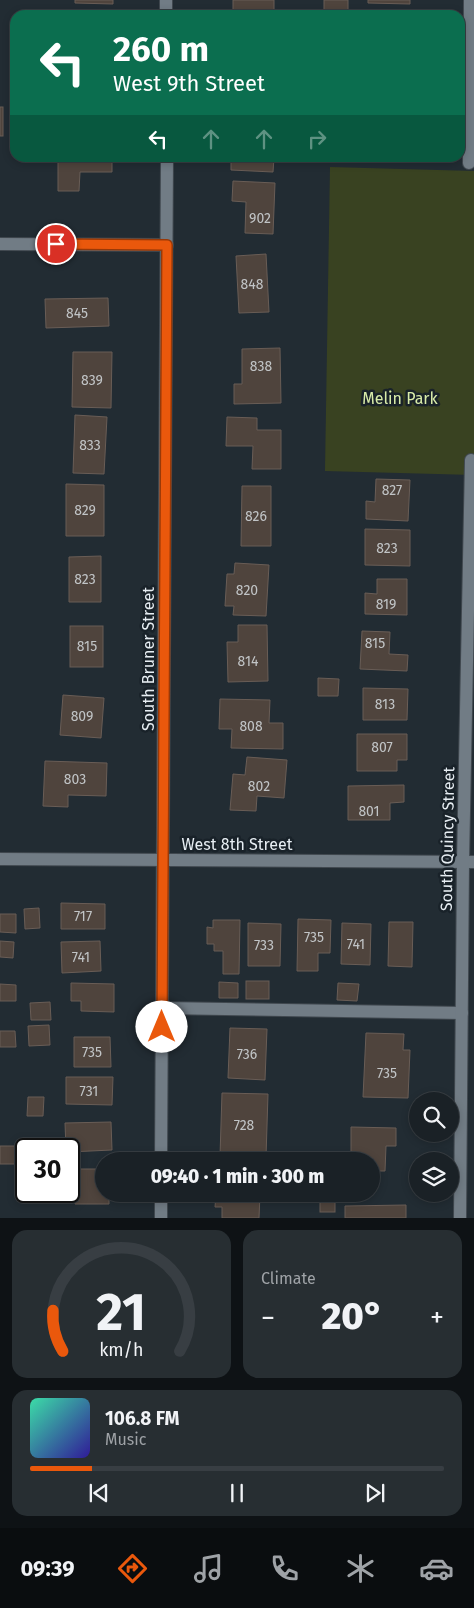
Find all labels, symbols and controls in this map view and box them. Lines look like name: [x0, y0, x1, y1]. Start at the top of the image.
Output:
text: 260 m: [113, 28, 209, 70]
icon: left: [30, 30, 95, 95]
text: West 9th Street: [113, 70, 265, 97]
icon: left: [144, 125, 172, 153]
icon: ahead: [197, 125, 225, 153]
icon: ahead: [250, 125, 278, 153]
icon: right: [303, 125, 331, 153]
house number: 902: [249, 210, 271, 227]
pin: [35, 223, 77, 265]
icon: arrive: [42, 230, 70, 258]
house number: 848: [241, 276, 264, 293]
house number: 845: [66, 305, 88, 322]
house number: 838: [250, 358, 272, 375]
house number: 839: [81, 372, 103, 389]
park label: Melin Park: [362, 389, 439, 408]
house number: 833: [79, 437, 101, 454]
house number: 827: [382, 482, 402, 499]
house number: 829: [74, 502, 96, 519]
house number: 826: [245, 508, 267, 525]
house number: 823: [376, 540, 398, 557]
house number: 823: [74, 571, 96, 588]
house number: 820: [236, 582, 258, 599]
street label: South Bruner Street: [139, 587, 158, 731]
house number: 819: [376, 596, 396, 613]
house number: 815: [365, 635, 385, 652]
house number: 815: [77, 638, 97, 655]
house number: 814: [238, 653, 259, 670]
house number: 813: [375, 696, 395, 713]
house number: 809: [71, 708, 93, 725]
house number: 808: [239, 718, 263, 735]
house number: 807: [371, 739, 393, 756]
street label: South Quincy Street: [437, 767, 458, 911]
house number: 803: [64, 771, 86, 788]
house number: 802: [248, 778, 270, 795]
house number: 801: [358, 803, 380, 820]
street label: West 8th Street: [182, 835, 293, 854]
house number: 717: [74, 908, 92, 925]
house number: 735: [304, 929, 324, 946]
house number: 741: [347, 936, 365, 953]
house number: 733: [254, 937, 274, 954]
house number: 741: [72, 949, 90, 966]
position arrow: [135, 1000, 187, 1052]
house number: 735: [82, 1044, 102, 1061]
house number: 736: [237, 1046, 257, 1063]
house number: 735: [377, 1065, 397, 1082]
house number: 731: [80, 1083, 98, 1100]
map controls: [409, 1092, 459, 1202]
button: search: [409, 1092, 459, 1142]
house number: 728: [234, 1117, 255, 1134]
speed limit sign: 30: [15, 1138, 80, 1203]
button: layers: [409, 1152, 459, 1202]
text: 09:40 · 1 min · 300 m: [151, 1165, 324, 1188]
text: Climate: [261, 1269, 316, 1288]
text: 21: [97, 1281, 146, 1344]
text: 20°: [321, 1293, 384, 1339]
text: −: [261, 1301, 275, 1334]
text: +: [430, 1301, 444, 1334]
text: km/h: [99, 1339, 144, 1361]
text: 106.8 FM: [105, 1407, 179, 1430]
text: Music: [105, 1430, 146, 1449]
icon: previous: [85, 1479, 113, 1507]
icon: pause: [223, 1479, 251, 1507]
icon: next: [361, 1479, 389, 1507]
icon: directions: [115, 1551, 150, 1586]
icon: music: [191, 1551, 226, 1586]
icon: phone: [267, 1551, 302, 1586]
icon: climate: [343, 1551, 378, 1586]
icon: car: [419, 1551, 454, 1586]
text: 09:39: [20, 1555, 75, 1582]

